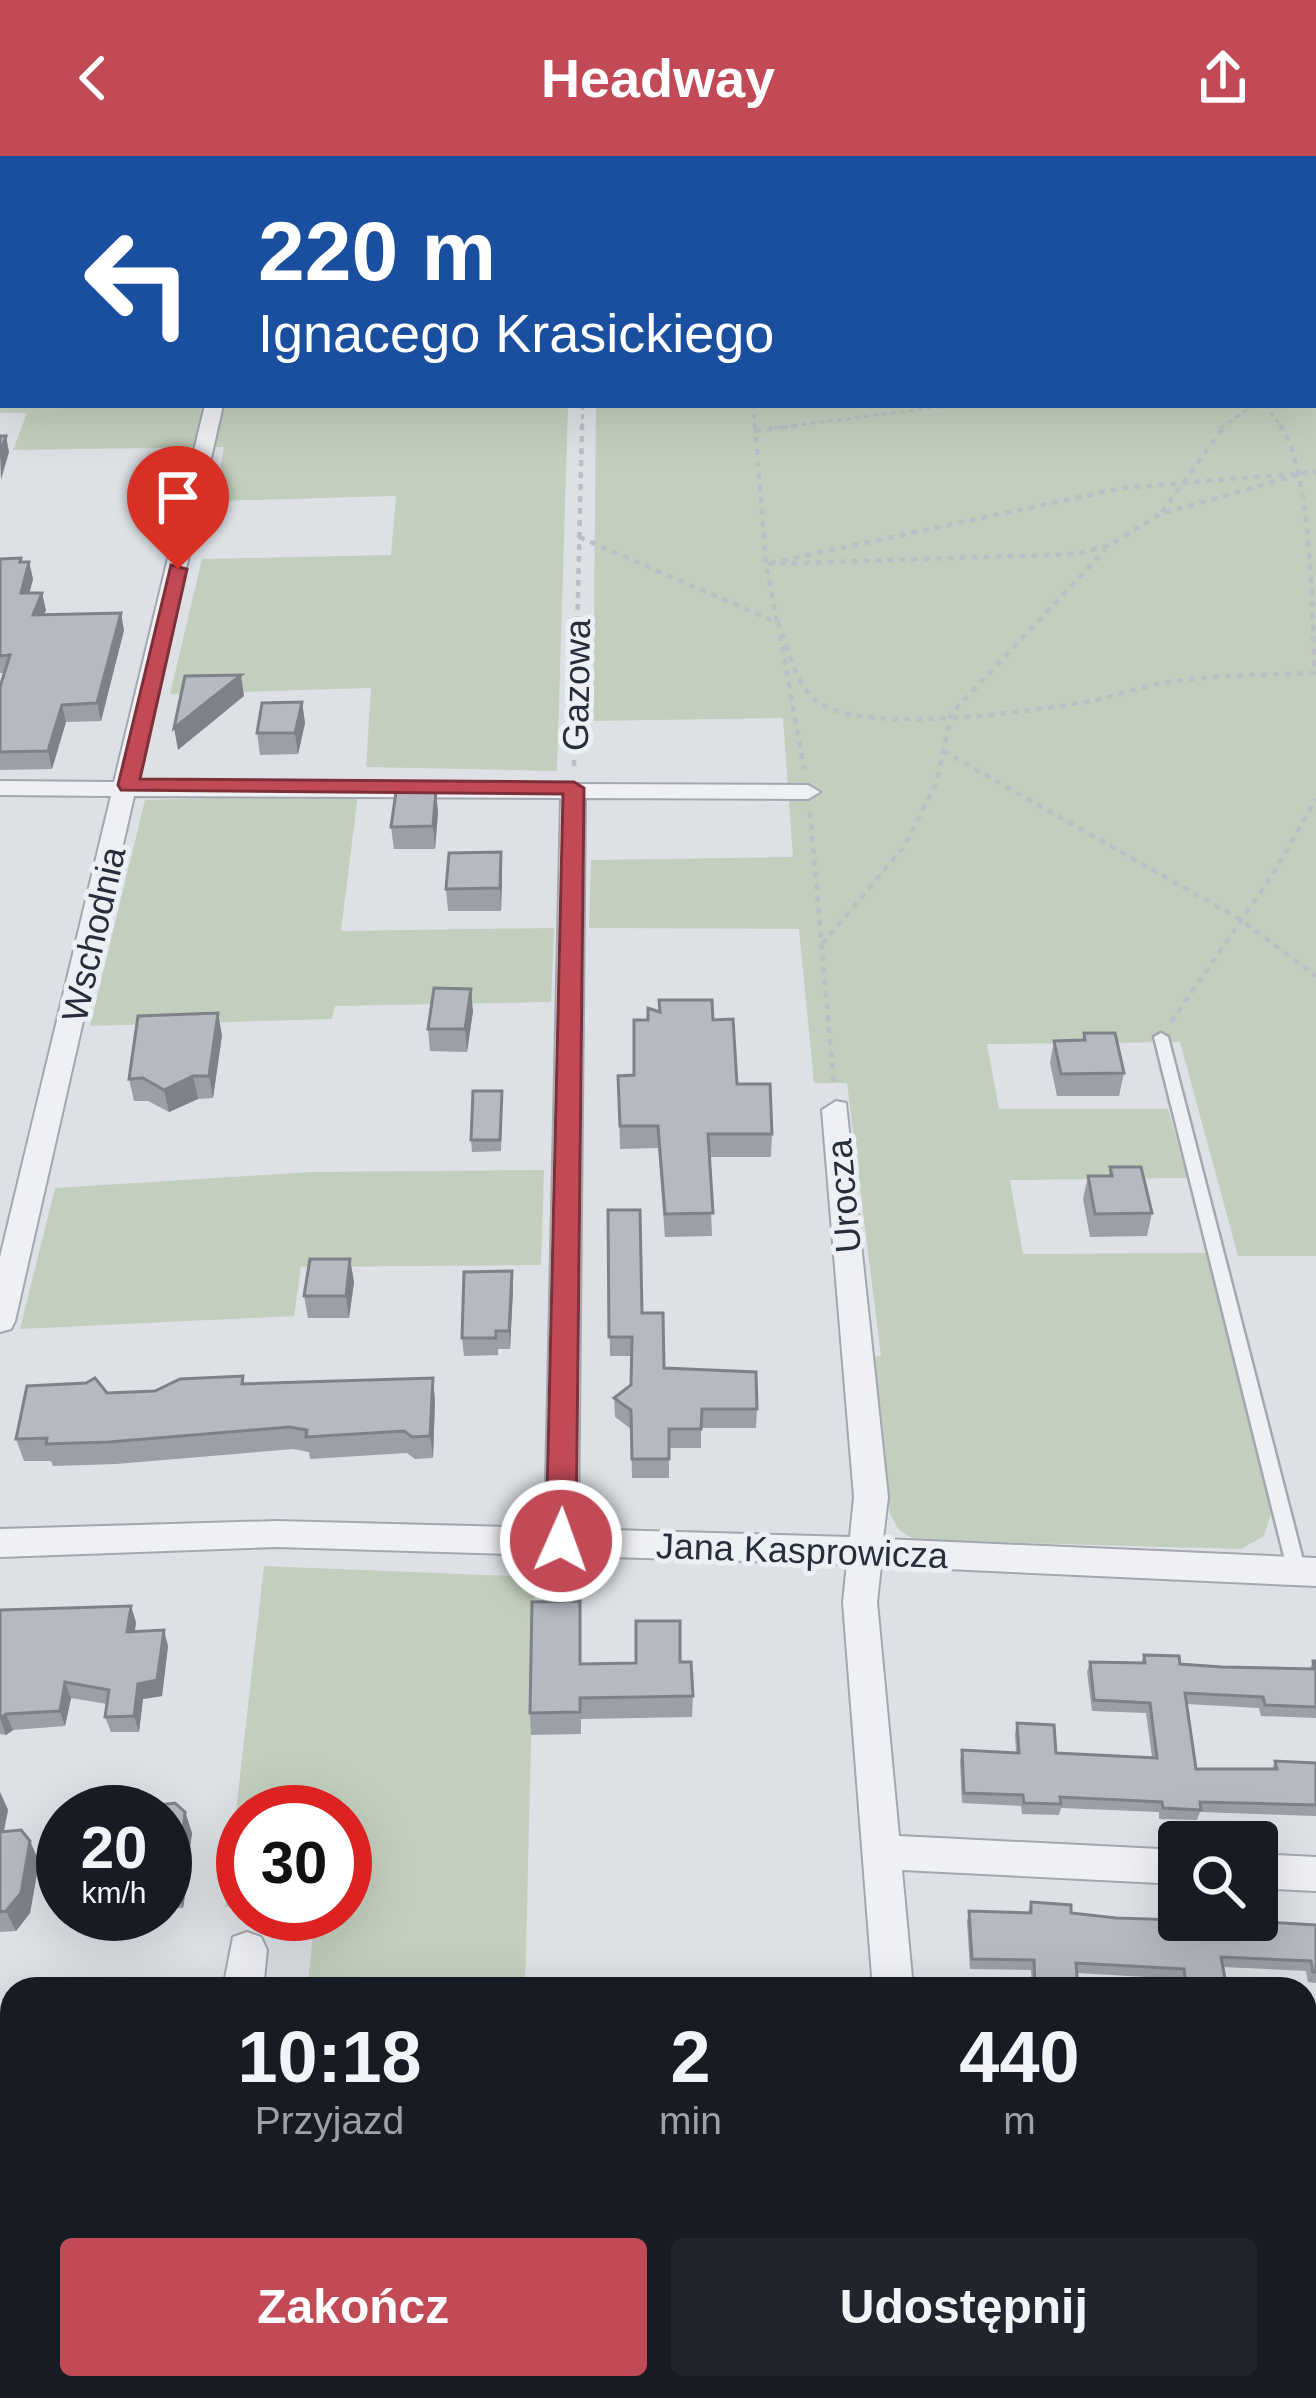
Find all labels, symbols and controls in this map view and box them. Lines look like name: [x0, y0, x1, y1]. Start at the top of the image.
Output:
icon: back: [60, 45, 126, 111]
icon: share: [1190, 45, 1256, 111]
text: Headway: [541, 48, 775, 108]
icon: left: [60, 204, 216, 360]
text: 220 m: [258, 204, 496, 298]
text: Ignacego Krasickiego: [258, 303, 774, 363]
pin: [127, 446, 229, 569]
icon: arrive: [145, 464, 211, 530]
street label: Gazowa: [555, 618, 598, 751]
street label: Wschodnia: [53, 842, 134, 1025]
street label: Urocza: [818, 1136, 869, 1255]
position arrow: [498, 1478, 624, 1604]
street label: Jana Kasprowicza: [655, 1525, 950, 1576]
speed limit sign: 30: [216, 1785, 372, 1941]
text: 20: [81, 1814, 147, 1881]
map controls: [1158, 1821, 1278, 1941]
button: search: [1158, 1821, 1278, 1941]
text: km/h: [81, 1876, 147, 1909]
text: 10:18: [237, 2017, 422, 2097]
text: 2: [670, 2017, 711, 2097]
text: 440: [959, 2017, 1080, 2097]
text: Przyjazd: [255, 2099, 404, 2142]
text: min: [659, 2099, 722, 2142]
text: m: [1003, 2099, 1036, 2142]
button: Zakończ: [60, 2238, 647, 2376]
button: Udostępnij: [671, 2238, 1257, 2376]

